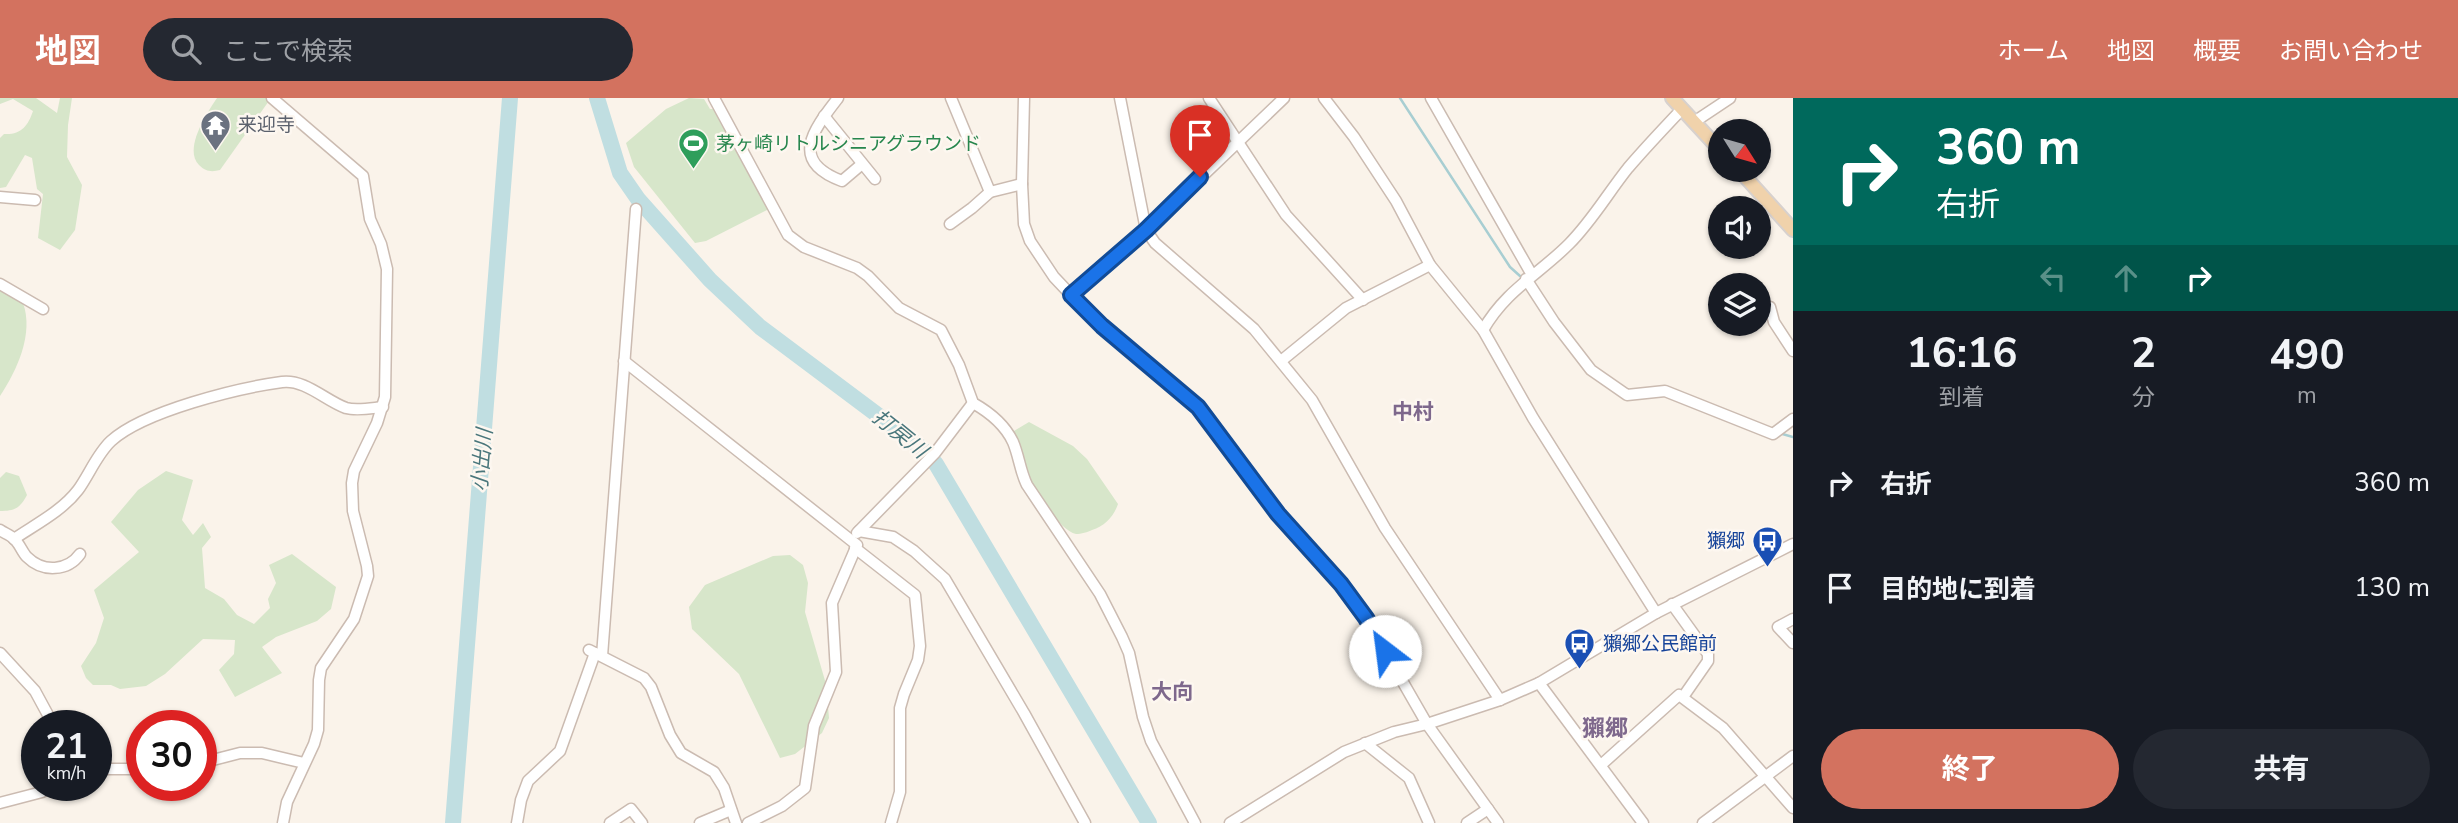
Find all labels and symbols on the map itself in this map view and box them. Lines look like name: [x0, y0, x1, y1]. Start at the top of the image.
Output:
pin: [1170, 105, 1230, 177]
temple icon: 来迎寺: [198, 108, 232, 152]
place label: 来迎寺: [238, 112, 295, 138]
north arrow: [1708, 119, 1771, 182]
sports icon: 茅ヶ崎リトルシニアグラウンド: [676, 127, 710, 171]
place label: 茅ヶ崎リトルシニアグラウンド: [716, 131, 981, 157]
district label: 中村: [1392, 398, 1434, 426]
water label: 打戻川: [867, 403, 935, 466]
water label: 小出川: [465, 425, 499, 493]
bus stop icon: 獺郷: [1751, 524, 1785, 568]
place label: 獺郷: [1707, 528, 1745, 554]
position arrow: [1348, 614, 1422, 688]
bus stop icon: 獺郷公民館前: [1563, 627, 1597, 671]
place label: 獺郷公民館前: [1603, 631, 1717, 657]
district label: 大向: [1151, 678, 1193, 706]
speed limit sign: 30: [126, 710, 217, 801]
district label: 獺郷: [1582, 713, 1628, 744]

